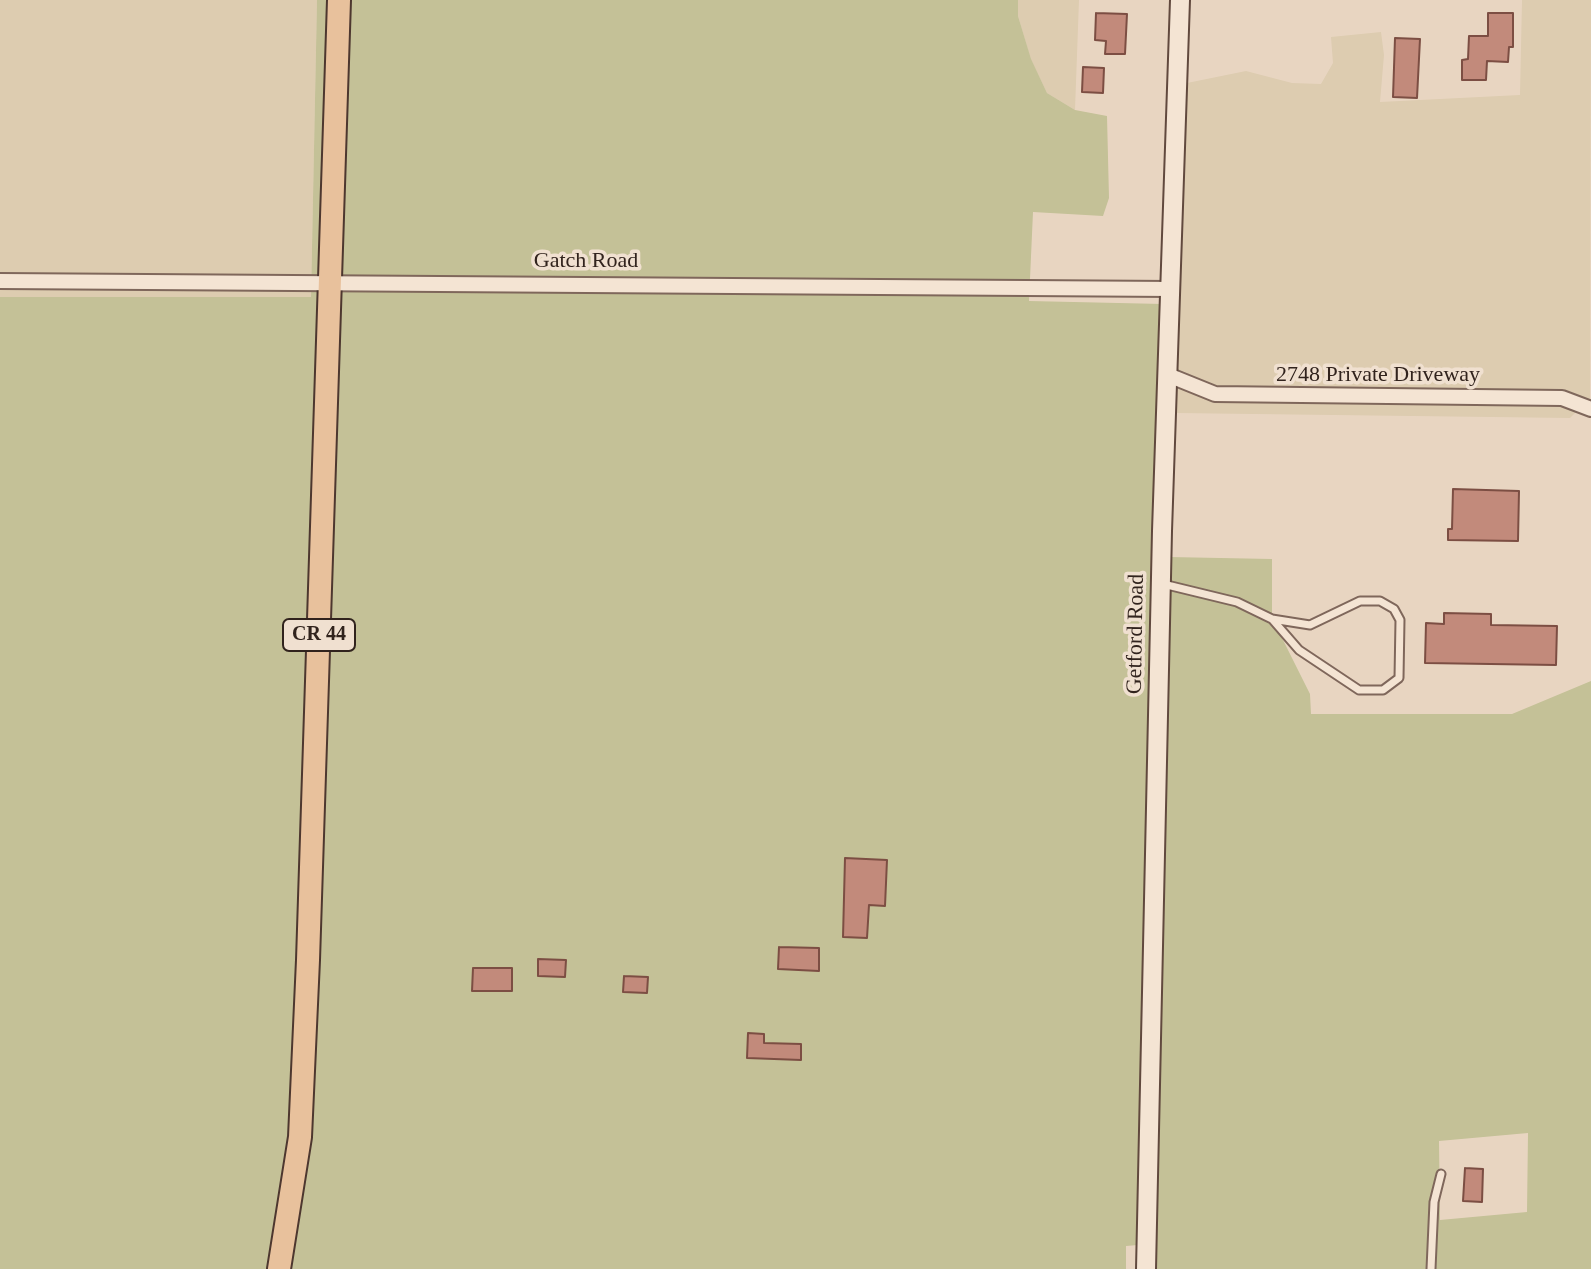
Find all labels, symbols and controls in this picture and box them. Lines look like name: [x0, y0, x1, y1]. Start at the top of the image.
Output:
street label: Gatch Road: [534, 248, 638, 274]
street label: 2748 Private Driveway: [1276, 362, 1480, 388]
street label: Getford Road: [1122, 574, 1150, 694]
road number: CR 44: [283, 619, 355, 651]

